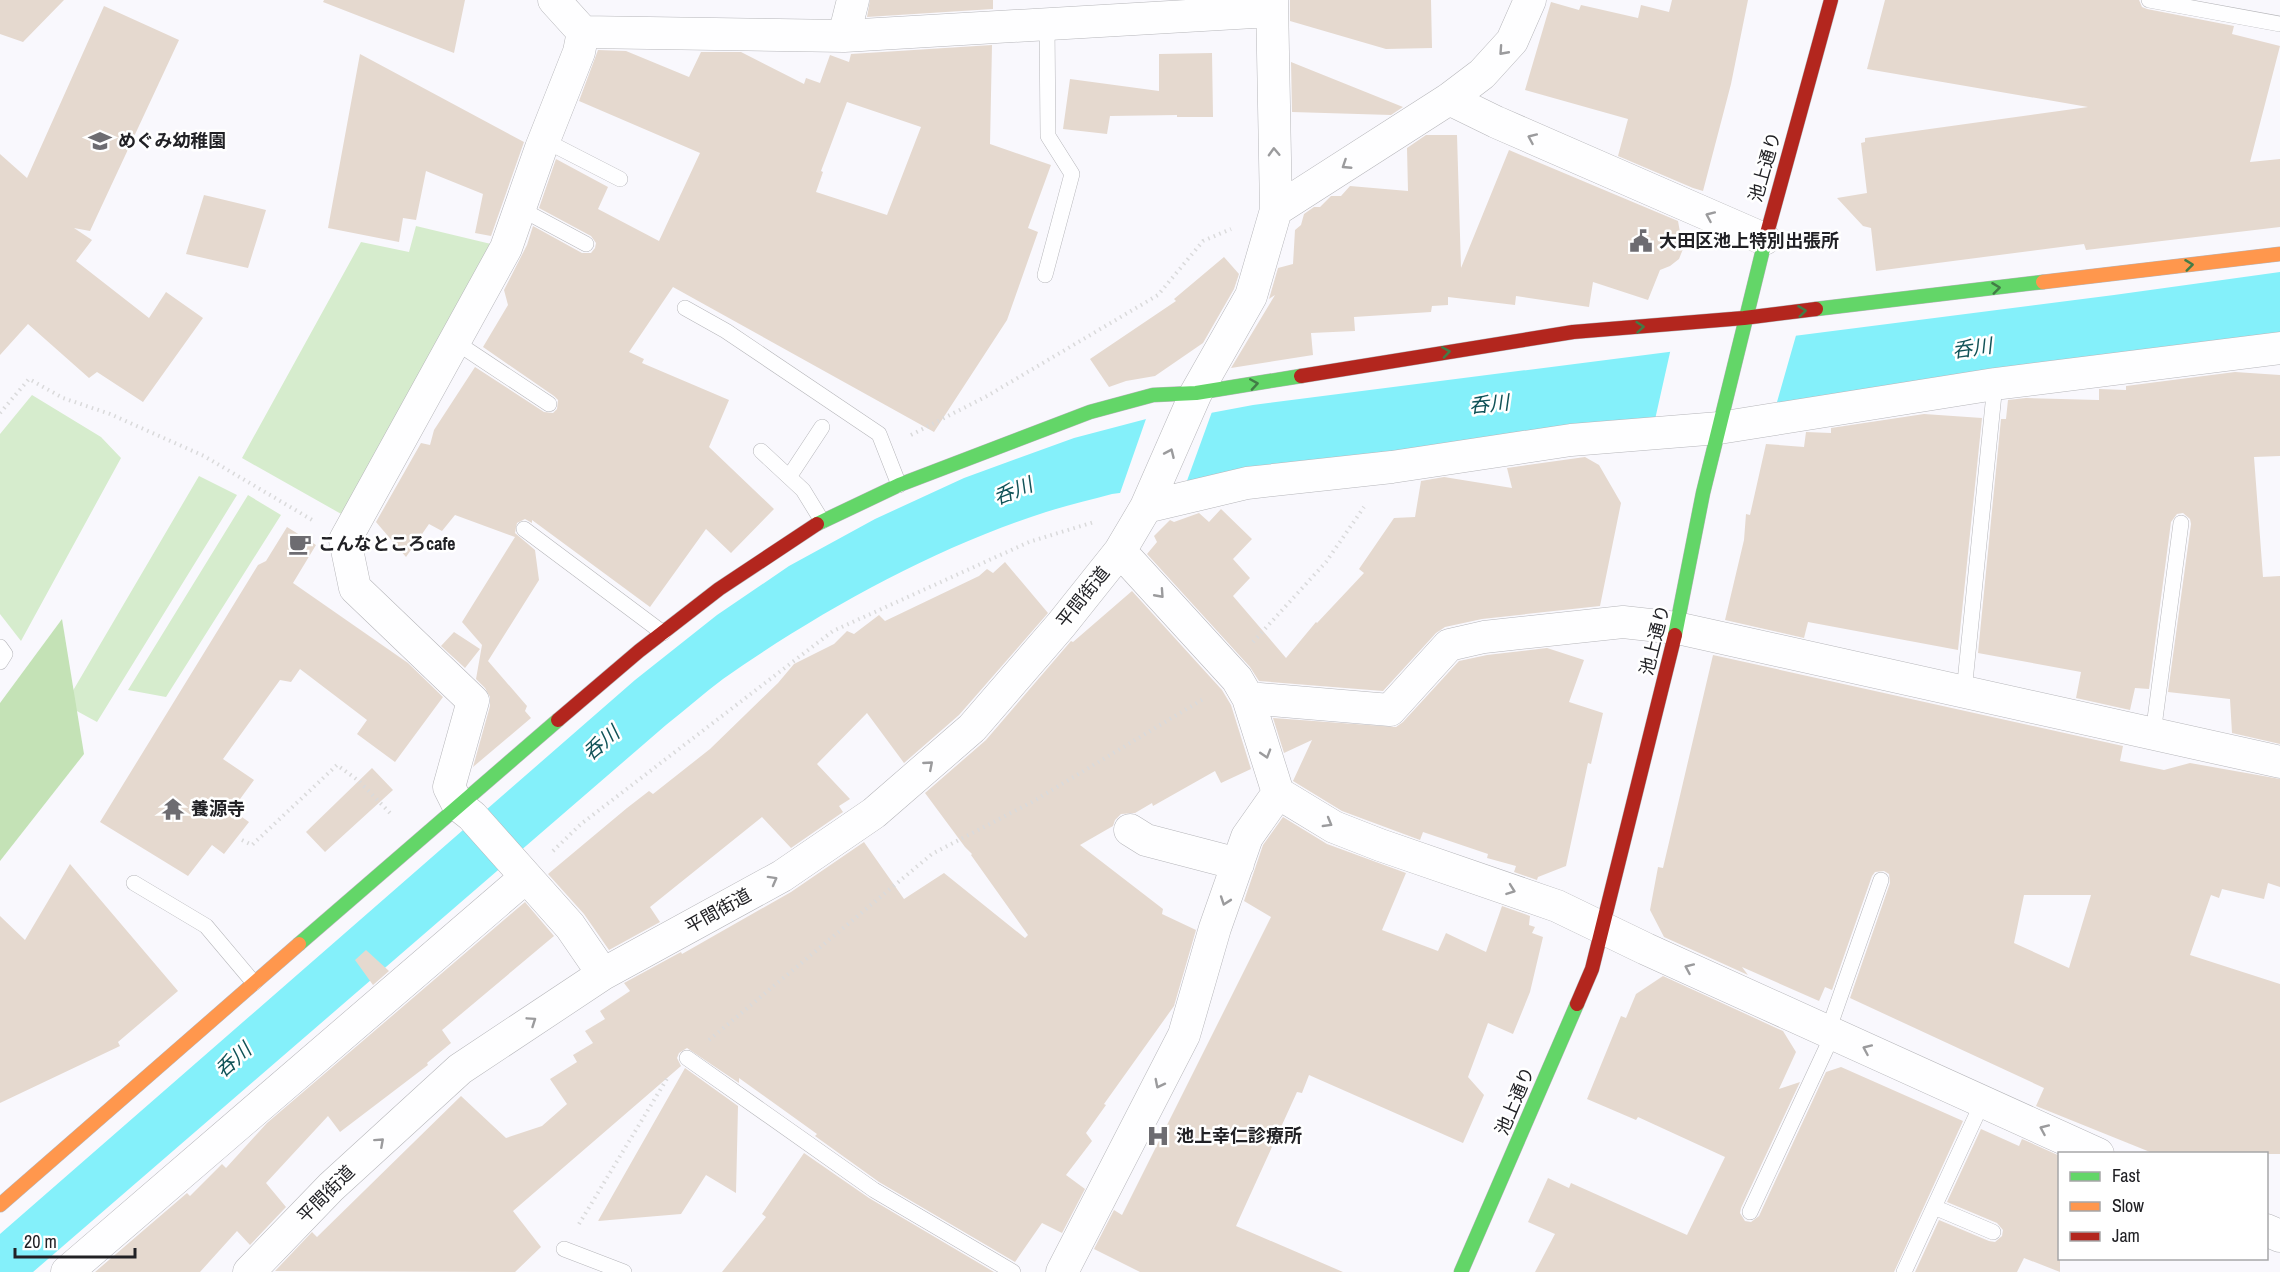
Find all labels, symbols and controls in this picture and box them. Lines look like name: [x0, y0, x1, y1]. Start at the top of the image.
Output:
one-way arrow: [1499, 44, 1510, 55]
school or university icon: めぐみ幼稚園: [87, 128, 113, 154]
place label: めぐみ幼稚園: [118, 128, 227, 153]
street label: 池上通り: [1743, 129, 1786, 205]
one-way arrow: [1527, 133, 1538, 145]
one-way arrow: [1268, 147, 1281, 156]
one-way arrow: [1342, 158, 1352, 170]
one-way arrow: [1706, 211, 1717, 223]
public building icon: 大田区池上特別出張所: [1628, 228, 1654, 254]
place label: 大田区池上特別出張所: [1659, 228, 1839, 253]
one-way arrow: [2185, 260, 2194, 272]
one-way arrow: [1991, 282, 2000, 295]
one-way arrow: [1797, 305, 1807, 318]
one-way arrow: [1635, 321, 1644, 334]
water label: 呑川: [1950, 331, 1996, 364]
one-way arrow: [1442, 347, 1451, 359]
one-way arrow: [1249, 378, 1259, 391]
water label: 呑川: [1468, 388, 1512, 419]
one-way arrow: [1162, 448, 1174, 459]
water label: 呑川: [989, 470, 1038, 511]
cafe icon: こんなところcafe: [287, 531, 313, 557]
place label: こんなところcafe: [318, 531, 456, 556]
street label: 平間街道: [1050, 561, 1115, 633]
one-way arrow: [1153, 587, 1164, 598]
street label: 池上通り: [1634, 602, 1675, 678]
water label: 呑川: [577, 718, 626, 766]
one-way arrow: [1258, 748, 1271, 759]
one-way arrow: [922, 761, 933, 772]
temple icon: 養源寺: [160, 796, 186, 822]
place label: 養源寺: [191, 796, 245, 821]
one-way arrow: [1322, 816, 1332, 827]
one-way arrow: [767, 876, 777, 888]
street label: 平間街道: [680, 882, 755, 939]
one-way arrow: [1505, 882, 1516, 895]
one-way arrow: [1219, 895, 1232, 906]
one-way arrow: [1685, 964, 1696, 976]
one-way arrow: [526, 1017, 536, 1029]
water label: 呑川: [209, 1035, 258, 1083]
one-way arrow: [1862, 1044, 1873, 1056]
street label: 池上通り: [1489, 1063, 1540, 1139]
one-way arrow: [1155, 1078, 1166, 1088]
hospital icon: 池上幸仁診療所: [1145, 1123, 1171, 1149]
place label: 池上幸仁診療所: [1176, 1123, 1302, 1148]
one-way arrow: [2040, 1125, 2051, 1137]
one-way arrow: [373, 1138, 384, 1149]
legend: [2058, 1152, 2268, 1260]
street label: 平間街道: [291, 1159, 360, 1228]
text: Fast: [2112, 1163, 2140, 1188]
text: Slow: [2112, 1193, 2144, 1218]
scale bar: [15, 1221, 135, 1259]
text: Jam: [2112, 1223, 2140, 1248]
text: 20 m: [24, 1229, 57, 1254]

